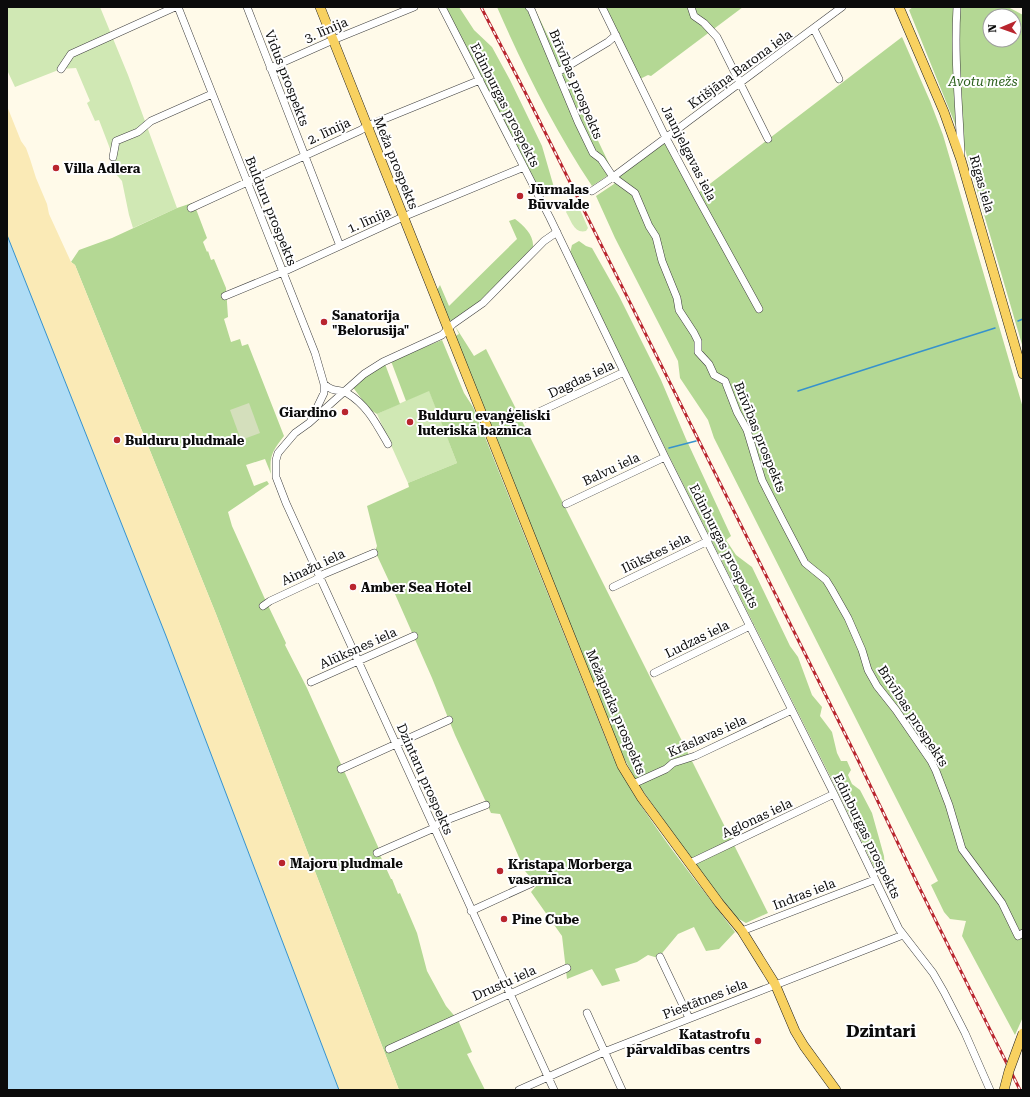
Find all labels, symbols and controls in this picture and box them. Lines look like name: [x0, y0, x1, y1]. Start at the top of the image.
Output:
north arrow: [982, 8, 1022, 48]
street label: 3. līnija: [302, 14, 350, 46]
text: N: [986, 23, 999, 33]
street label: Krišjāņa Barona iela: [685, 26, 795, 112]
street label: Brīvības prospekts: [546, 27, 606, 141]
street label: Vidus prospekts: [262, 28, 312, 128]
street label: Edinburgas prospekts: [467, 41, 543, 169]
park label: Avotu mežs: [947, 74, 1018, 89]
street label: Jaunjelgavas iela: [658, 103, 720, 203]
street label: 2. līnija: [305, 115, 353, 147]
street label: Meža prospekts: [371, 115, 421, 211]
street label: Bulduru prospekts: [242, 154, 300, 268]
street label: Rīgas iela: [967, 154, 997, 214]
place label: Villa Adlera: [64, 161, 141, 176]
marker: Villa Adlera: [51, 163, 61, 173]
place label: Jūrmalas Būvvalde: [528, 182, 590, 212]
marker: Jūrmalas Būvvalde: [515, 191, 525, 201]
street label: 1. līnija: [345, 204, 393, 236]
place label: Sanatorija "Belorusija": [332, 308, 409, 338]
marker: Sanatorija "Belorusija": [319, 317, 329, 327]
street label: Dagdas iela: [546, 357, 616, 401]
street label: Brīvības prospekts: [731, 380, 789, 494]
place label: Giardino: [279, 405, 337, 420]
marker: Giardino: [340, 407, 350, 417]
place label: Bulduru evaņģēliski luteriskā baznīca: [418, 408, 551, 438]
marker: Bulduru evaņģēliski luteriskā baznīca: [405, 417, 415, 427]
place label: Bulduru pludmale: [125, 433, 245, 448]
marker: Bulduru pludmale: [112, 435, 122, 445]
street label: Balvu iela: [580, 449, 642, 489]
street label: Edinburgas prospekts: [686, 482, 762, 610]
street label: Ilūkstes iela: [619, 530, 693, 576]
street label: Ainažu iela: [279, 546, 347, 588]
place label: Amber Sea Hotel: [361, 580, 472, 595]
marker: Amber Sea Hotel: [348, 582, 358, 592]
street label: Ludzas iela: [663, 617, 731, 661]
street label: Alūksnes iela: [317, 624, 399, 672]
street label: Mežaparka prospekts: [583, 647, 649, 777]
street label: Brīvības prospekts: [875, 663, 951, 769]
street label: Krāslavas iela: [665, 712, 749, 760]
street label: Dzintaru prospekts: [394, 721, 456, 837]
street label: Edinburgas prospekts: [830, 771, 904, 901]
street label: Aglonas iela: [720, 795, 794, 841]
place label: Majoru pludmale: [290, 856, 403, 871]
place label: Kristapa Morberga vasarnīca: [508, 857, 632, 887]
marker: Majoru pludmale: [277, 858, 287, 868]
marker: Kristapa Morberga vasarnīca: [495, 866, 505, 876]
street label: Indras iela: [771, 875, 837, 913]
place label: Pine Cube: [512, 912, 580, 927]
marker: Pine Cube: [499, 914, 509, 924]
street label: Drustu iela: [470, 962, 538, 1004]
street label: Piestātnes iela: [660, 976, 750, 1022]
district label: Dzintari: [846, 1021, 916, 1041]
place label: Katastrofu pārvaldības centrs: [626, 1027, 750, 1057]
marker: Katastrofu pārvaldības centrs: [753, 1036, 763, 1046]

